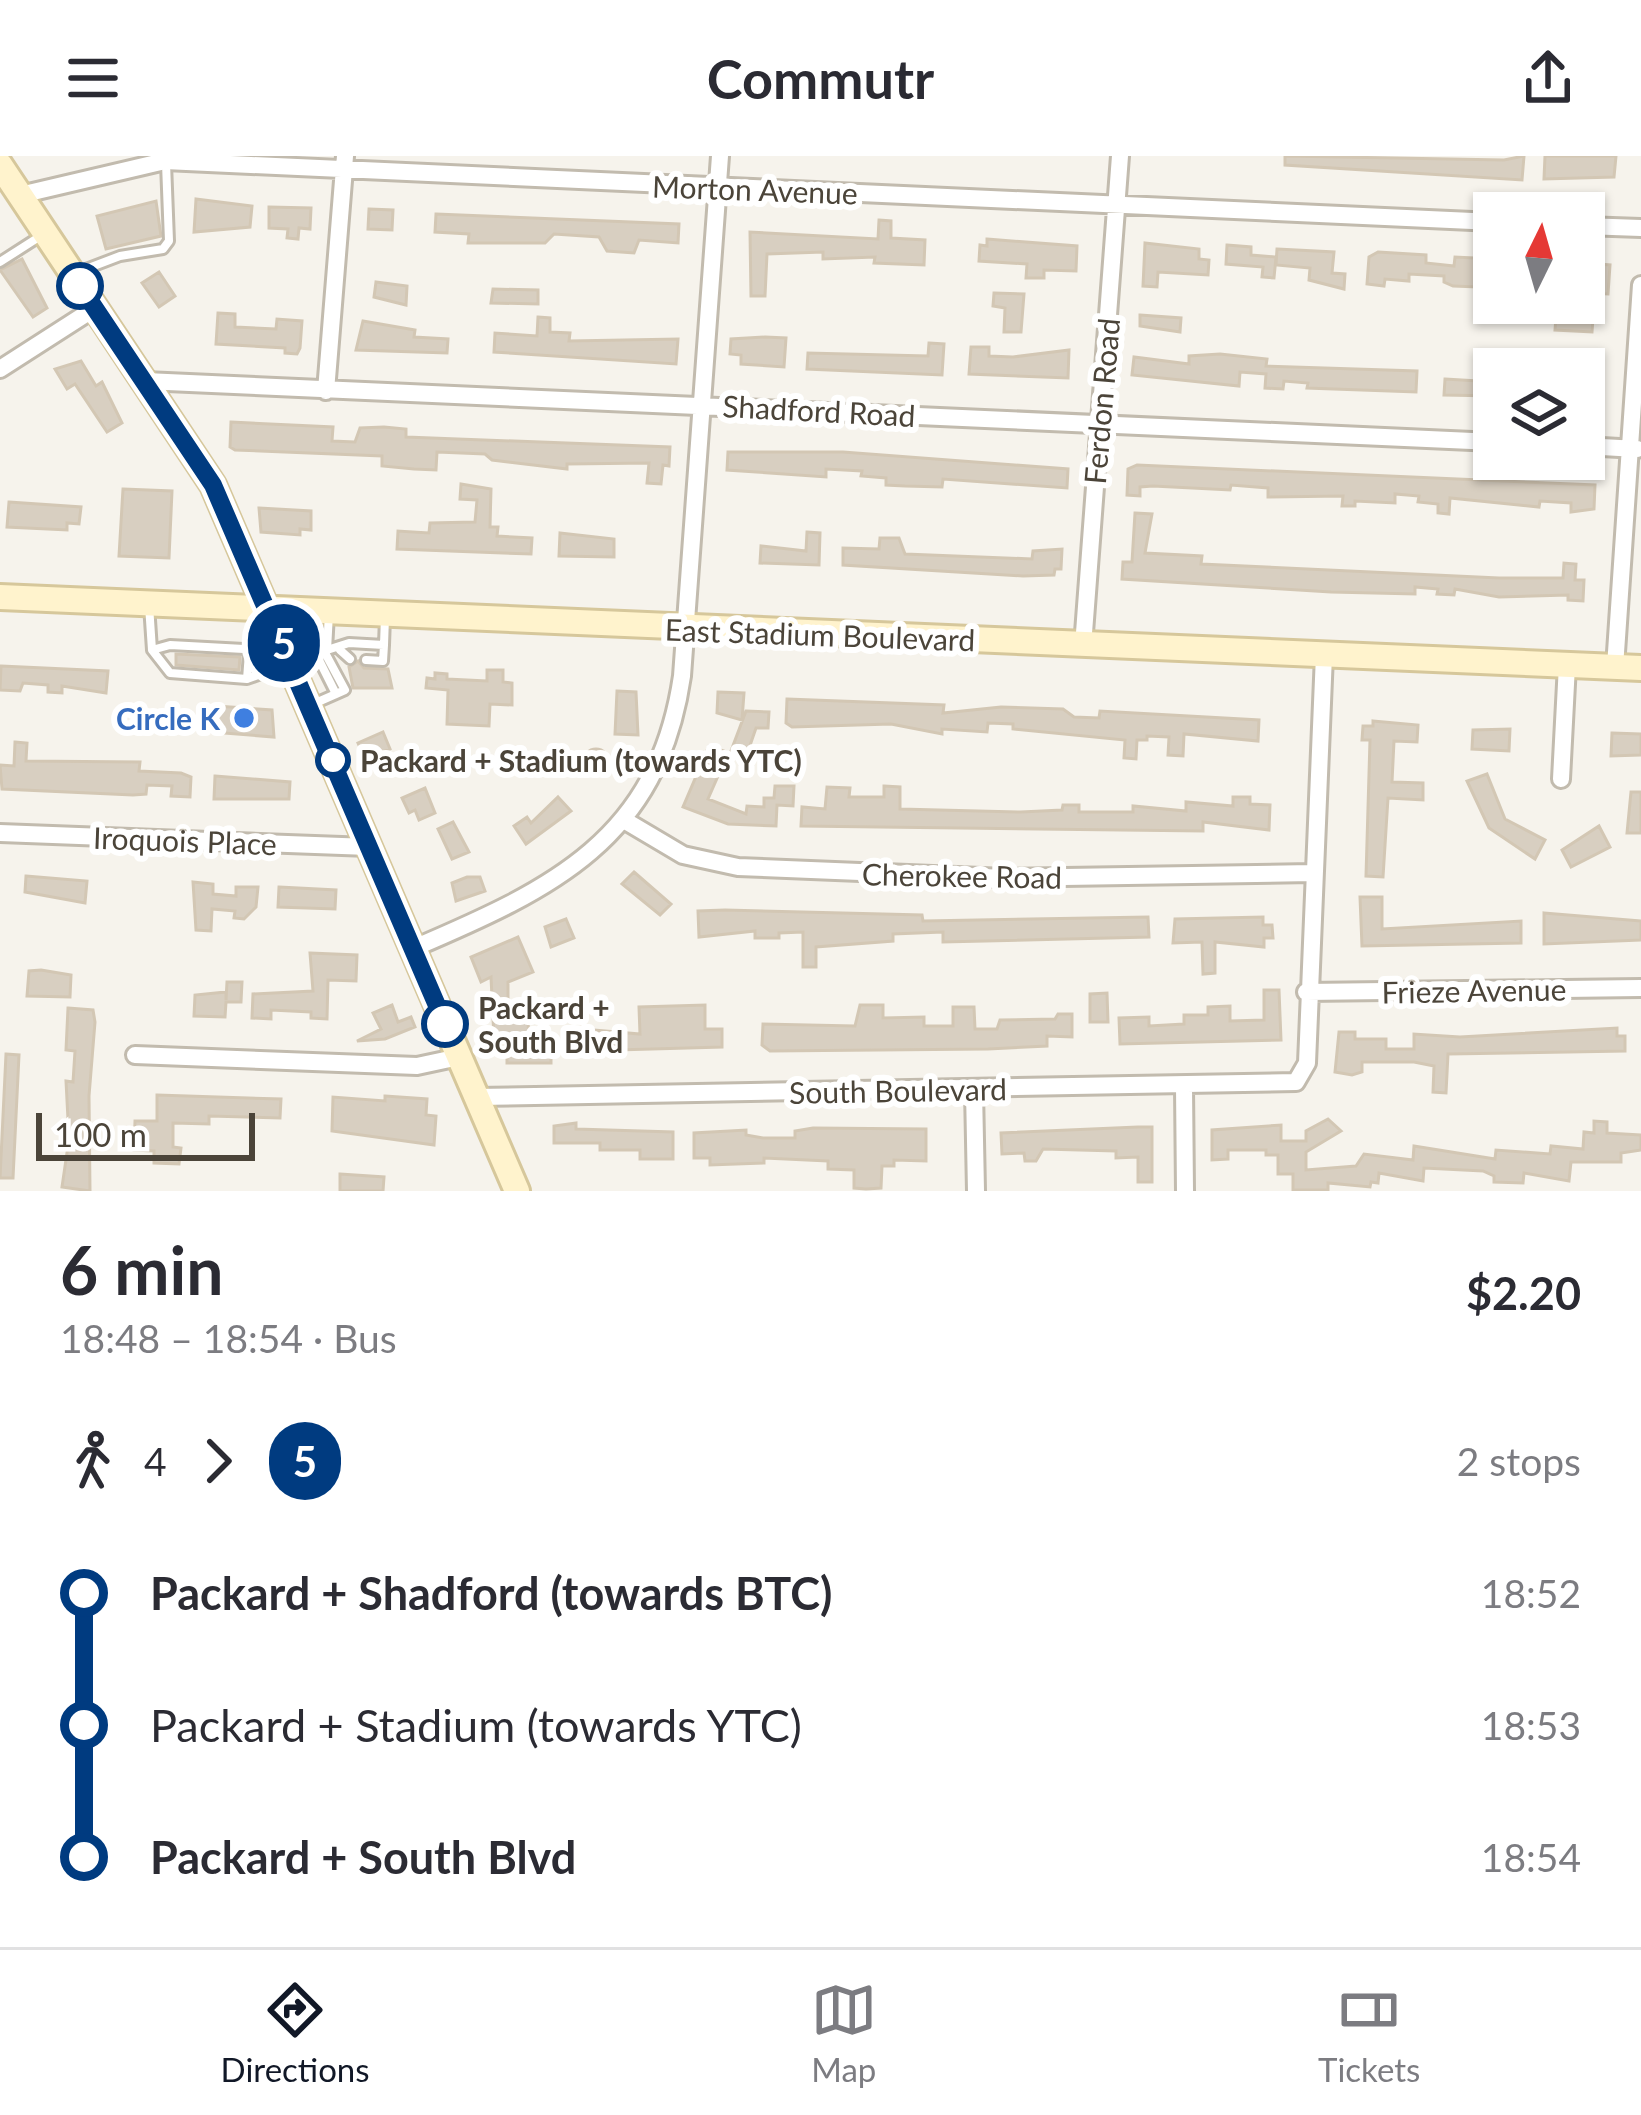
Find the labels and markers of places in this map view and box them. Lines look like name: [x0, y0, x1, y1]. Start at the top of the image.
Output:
unlabelled marker: [58, 264, 102, 308]
place label: Circle K: [116, 700, 220, 736]
marker: Circle K: [231, 705, 257, 731]
place label: Packard + Stadium (towards YTC): [360, 742, 802, 778]
marker: Packard + Stadium (towards YTC): [317, 744, 349, 776]
place label: Packard + South Blvd: [478, 989, 623, 1059]
marker: Packard + South Blvd: [423, 1002, 467, 1046]

